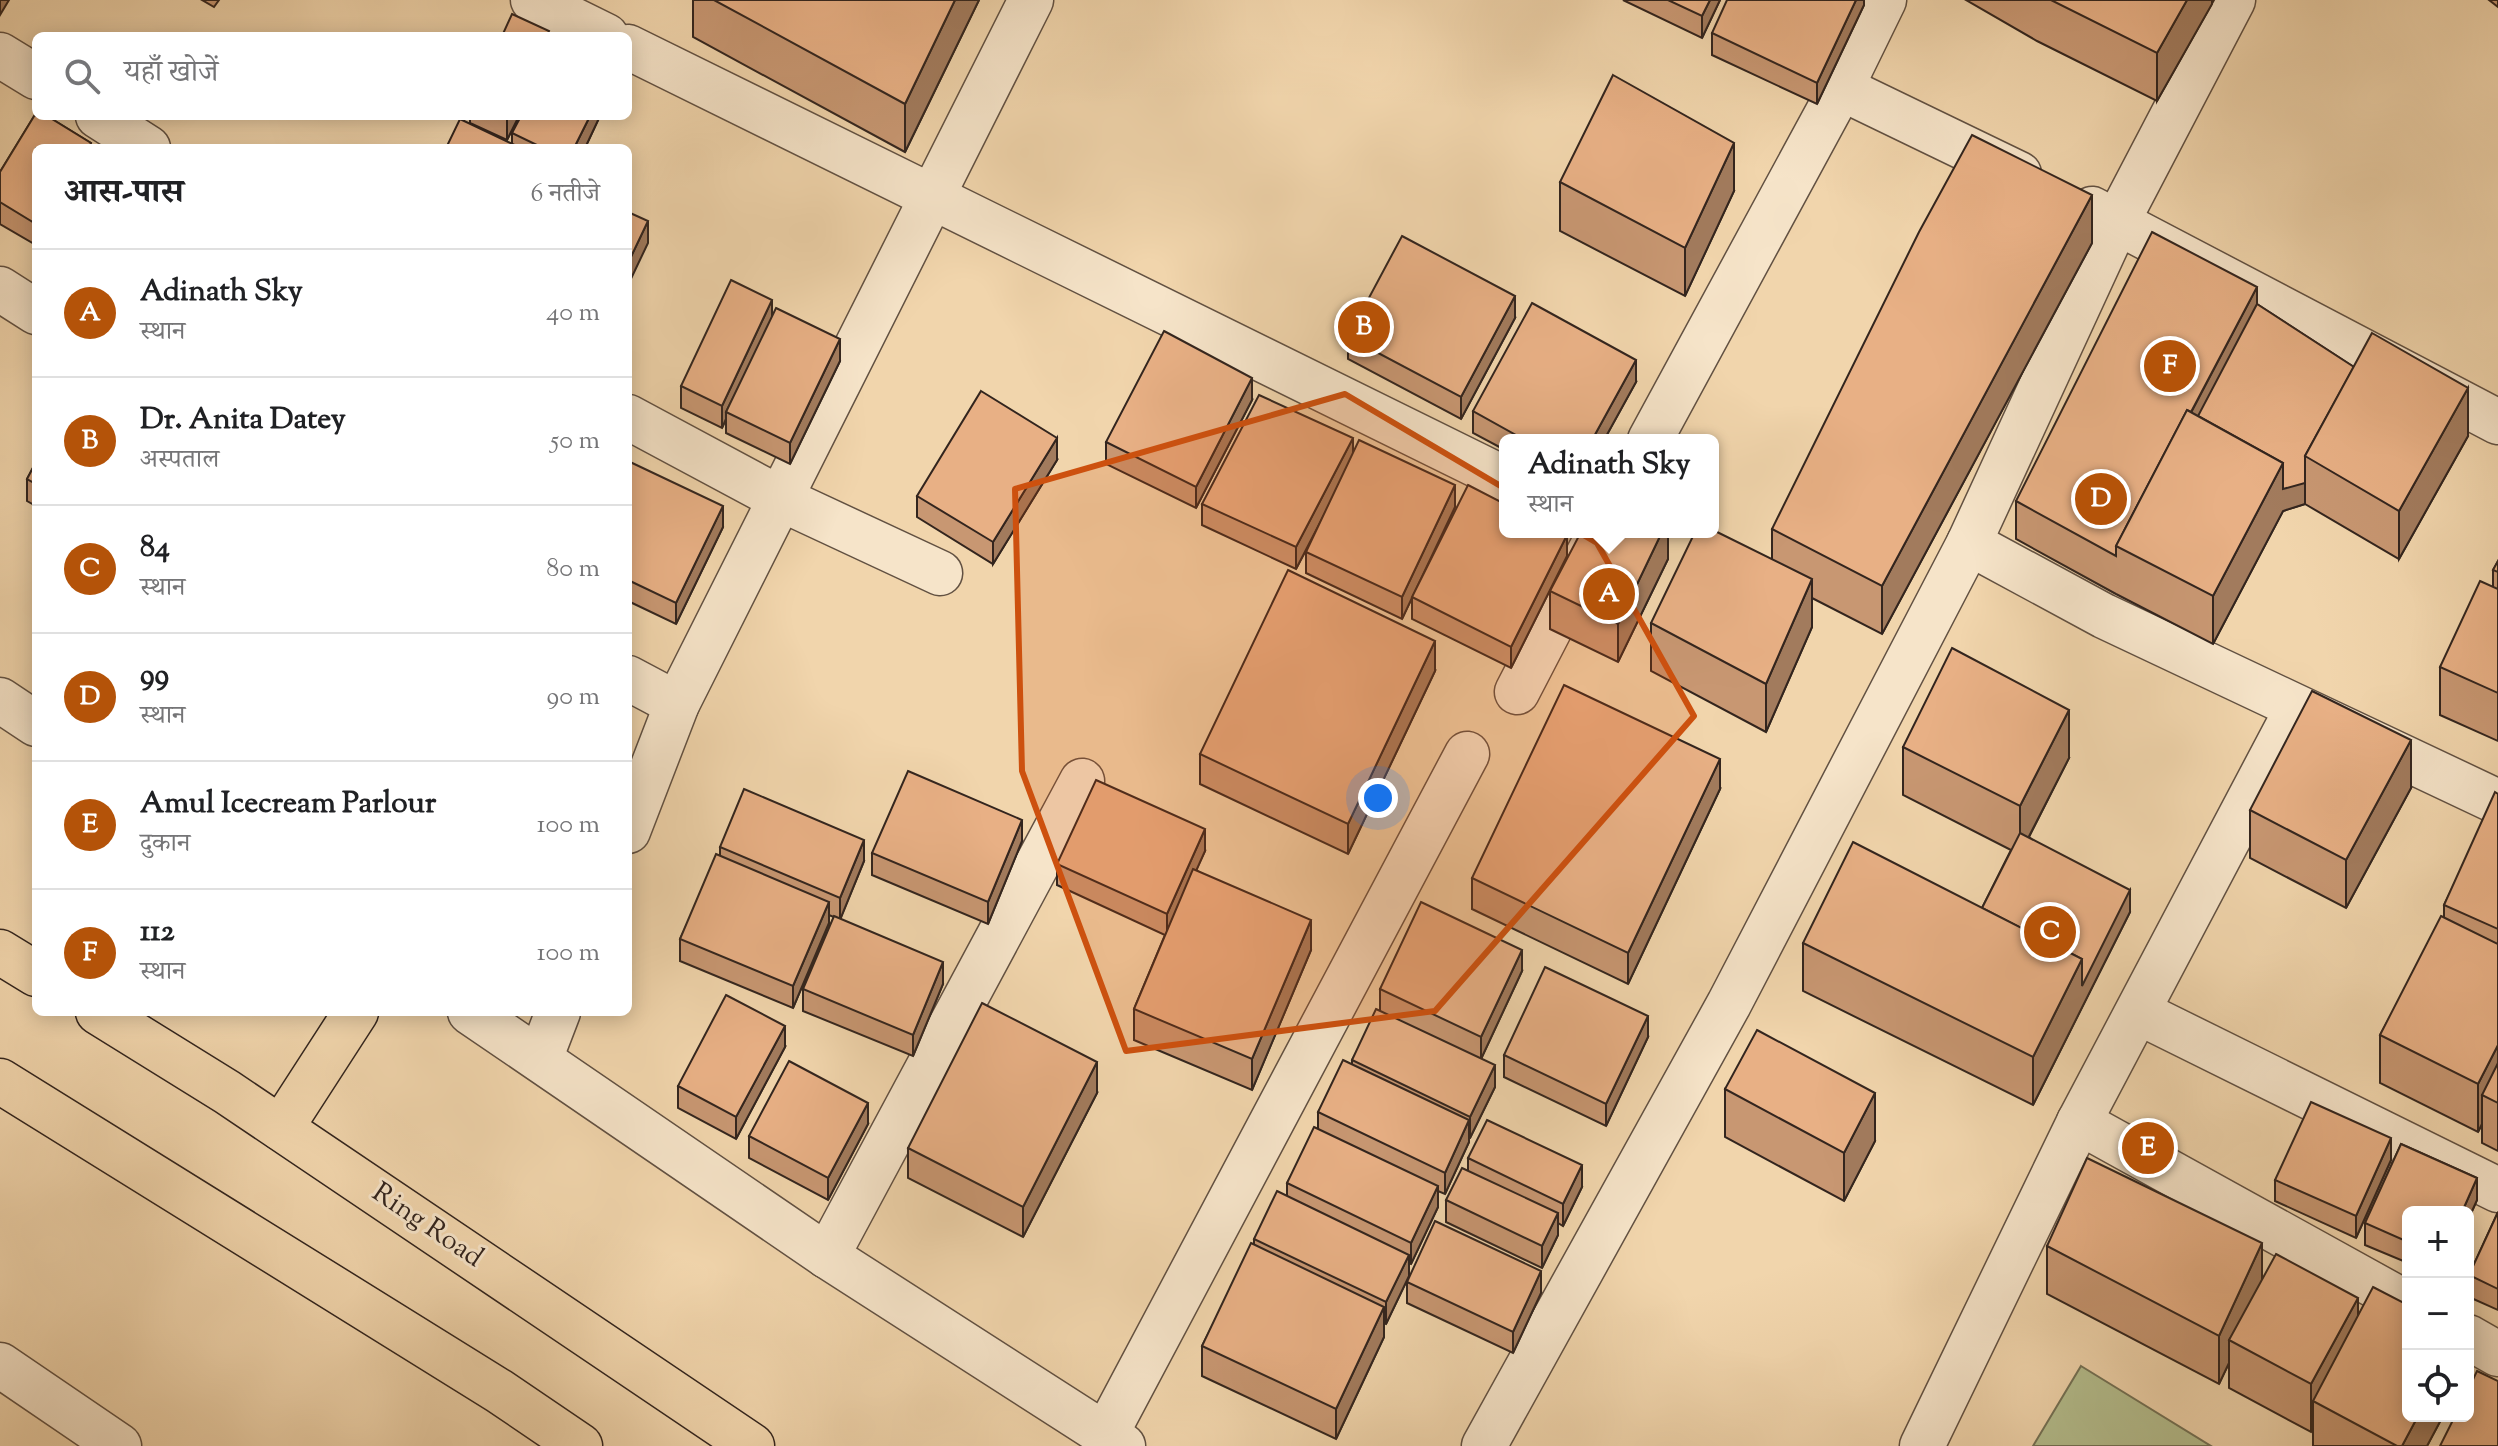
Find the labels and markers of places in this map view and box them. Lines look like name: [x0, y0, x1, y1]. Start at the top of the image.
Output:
pin: B: [1338, 297, 1390, 357]
pin: F: [2144, 336, 2196, 396]
pin: D: [2075, 469, 2127, 529]
pin: A: [1583, 564, 1635, 624]
pin: C: [2024, 902, 2076, 962]
pin: E: [2122, 1118, 2174, 1178]

